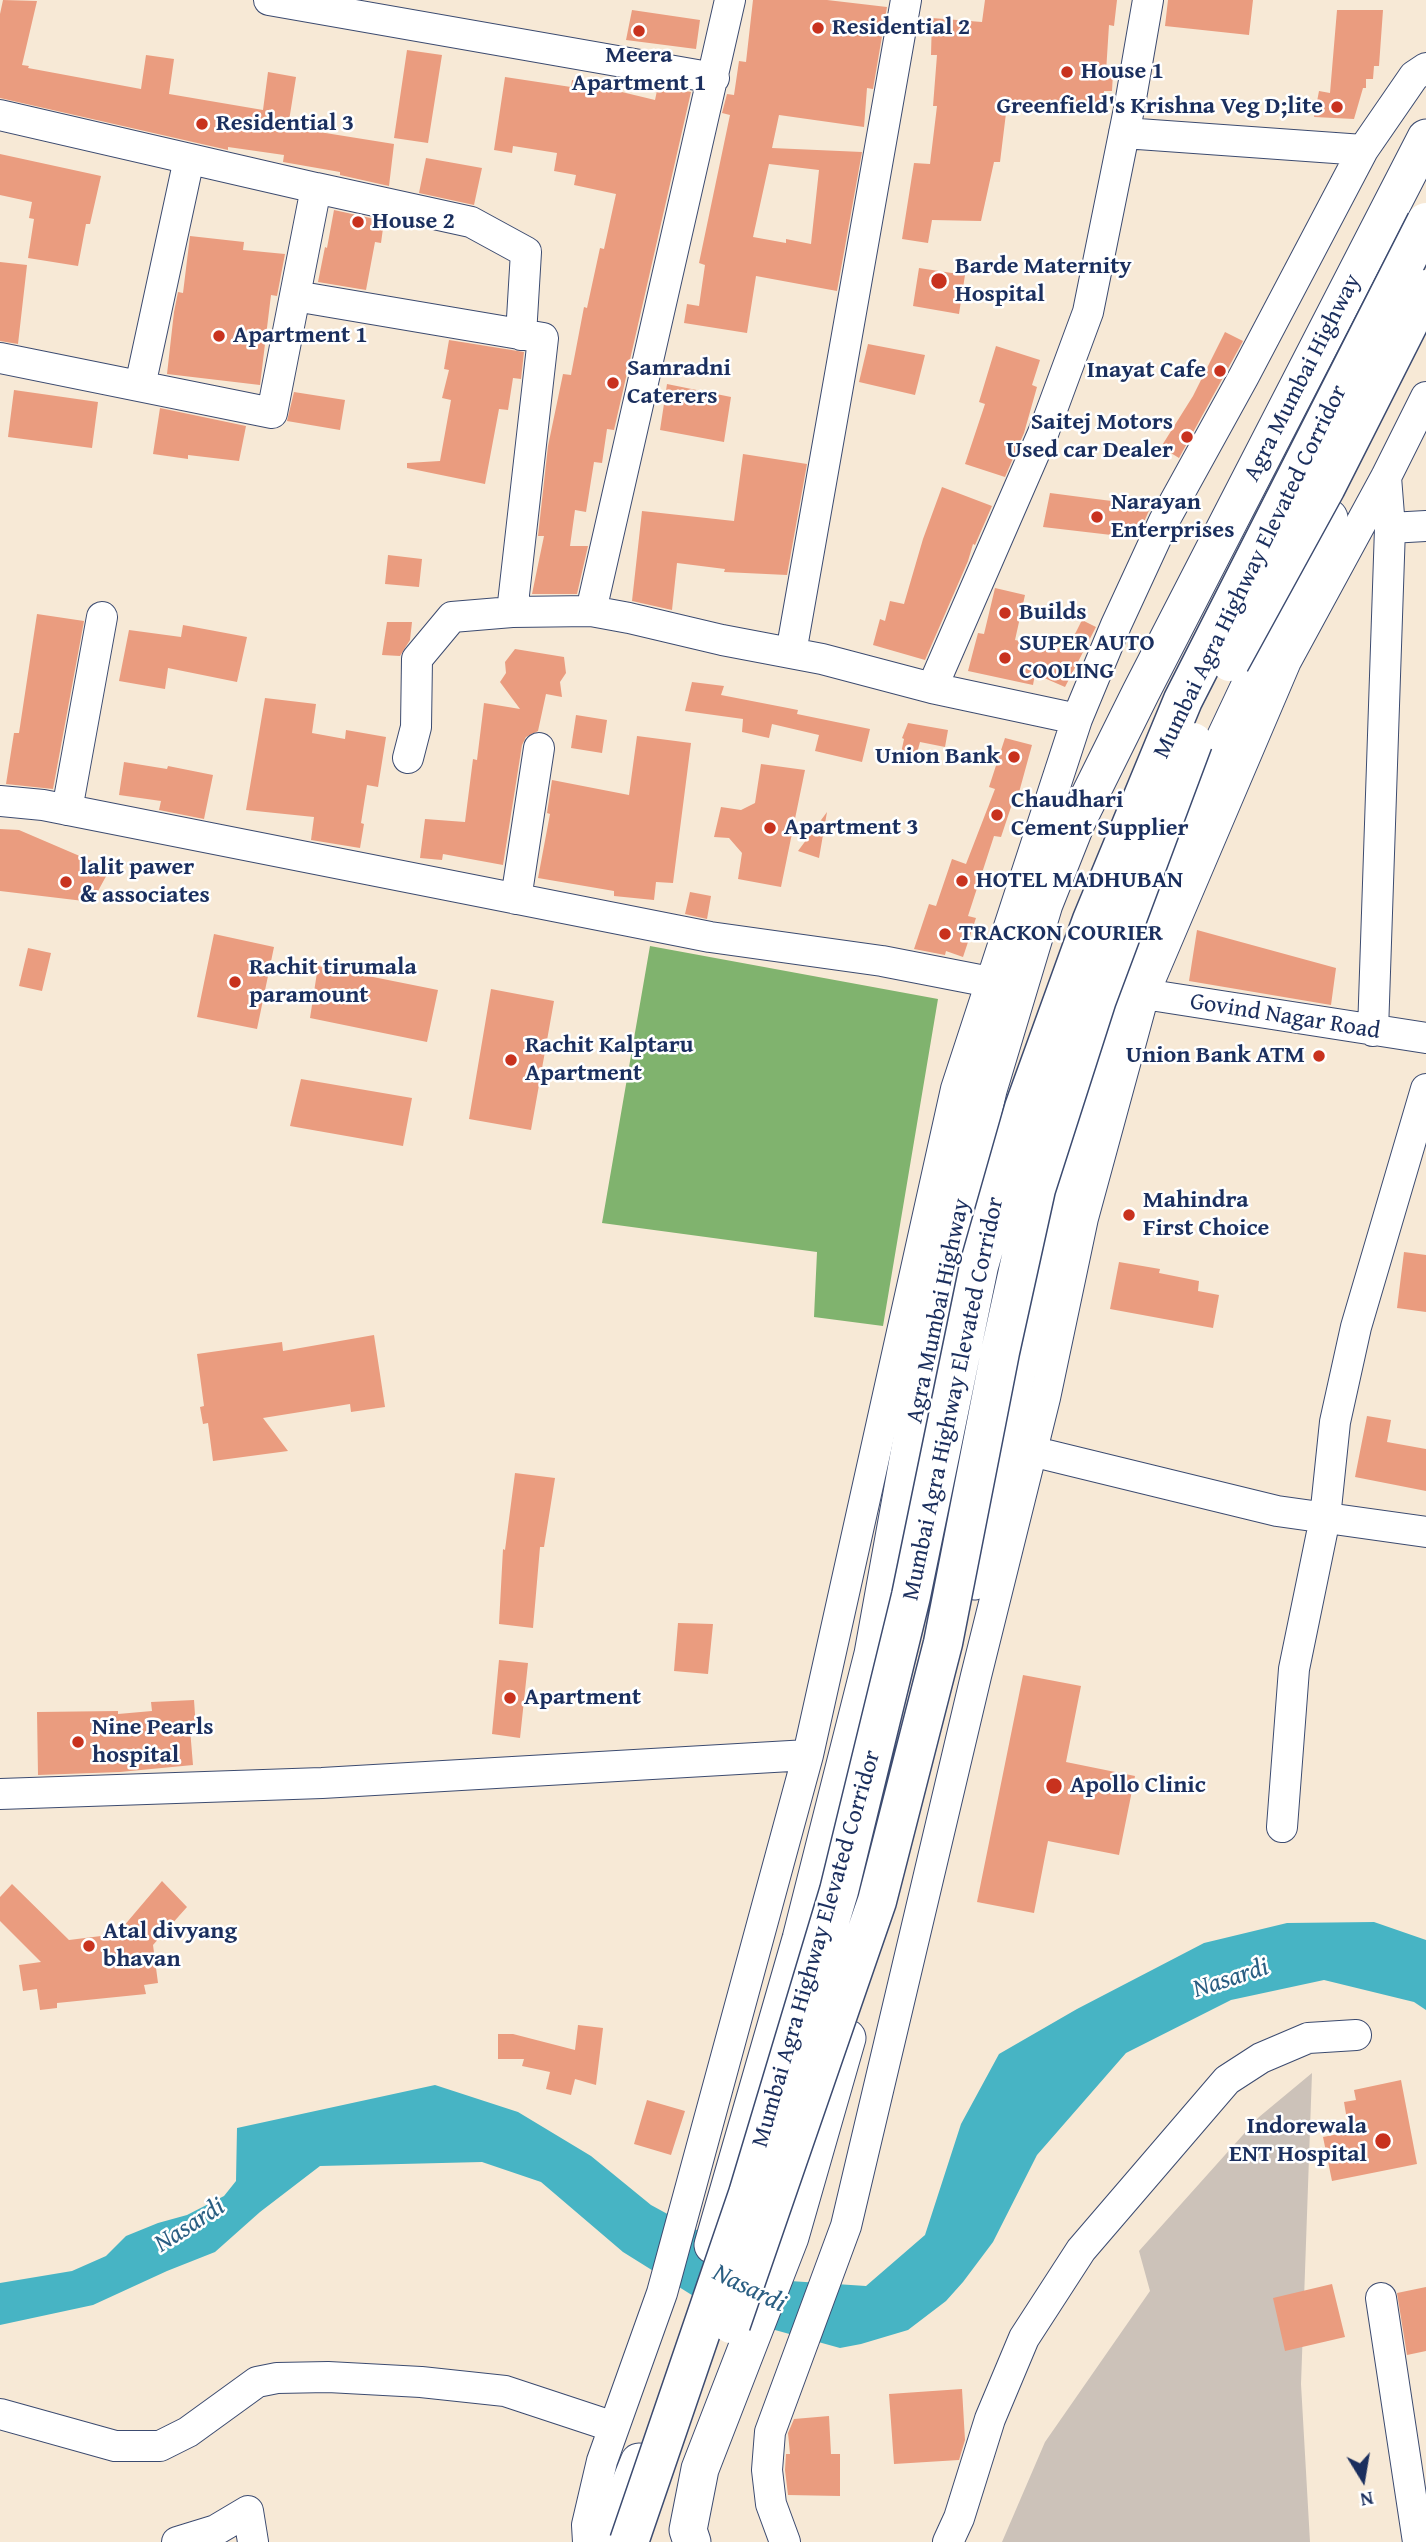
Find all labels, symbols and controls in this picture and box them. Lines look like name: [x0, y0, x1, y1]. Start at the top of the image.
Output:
place label: Residential 2: [832, 14, 970, 42]
marker: Residential 2: [810, 20, 826, 36]
marker: Meera Apartment 1: [631, 23, 647, 39]
place label: Meera Apartment 1: [572, 42, 706, 98]
place label: House 1: [1081, 58, 1164, 86]
marker: House 1: [1059, 64, 1075, 80]
place label: Greenfield's Krishna Veg D;lite: [996, 93, 1323, 121]
marker: Greenfield's Krishna Veg D;lite: [1329, 99, 1345, 115]
place label: Residential 3: [216, 110, 354, 138]
marker: Residential 3: [194, 116, 210, 132]
place label: House 2: [372, 208, 455, 236]
marker: House 2: [350, 214, 366, 230]
place label: Barde Maternity Hospital: [955, 253, 1132, 309]
street label: Agra Mumbai Highway: [1238, 269, 1368, 487]
marker: Barde Maternity Hospital: [929, 271, 949, 291]
place label: Apartment 1: [233, 322, 368, 350]
marker: Apartment 1: [211, 328, 227, 344]
place label: Samradni Caterers: [627, 355, 731, 411]
place label: Inayat Cafe: [1087, 357, 1206, 385]
marker: Inayat Cafe: [1212, 363, 1228, 379]
marker: Samradni Caterers: [605, 375, 621, 391]
street label: Mumbai Agra Highway Elevated Corridor: [1148, 381, 1354, 763]
place label: Saitej Motors Used car Dealer: [1006, 409, 1173, 465]
marker: Saitej Motors Used car Dealer: [1179, 429, 1195, 445]
place label: Narayan Enterprises: [1111, 489, 1234, 545]
marker: Narayan Enterprises: [1089, 509, 1105, 525]
place label: Builds: [1019, 599, 1087, 627]
marker: Builds: [997, 605, 1013, 621]
place label: SUPER AUTO COOLING: [1019, 630, 1155, 686]
marker: SUPER AUTO COOLING: [997, 650, 1013, 666]
place label: Union Bank: [875, 743, 1000, 771]
marker: Union Bank: [1006, 749, 1022, 765]
place label: Chaudhari Cement Supplier: [1011, 787, 1189, 843]
marker: Chaudhari Cement Supplier: [989, 807, 1005, 823]
place label: Apartment 3: [784, 814, 919, 842]
marker: Apartment 3: [762, 820, 778, 836]
place label: lalit pawer & associates: [80, 854, 210, 910]
place label: HOTEL MADHUBAN: [976, 867, 1183, 895]
marker: HOTEL MADHUBAN: [954, 873, 970, 889]
marker: lalit pawer & associates: [58, 874, 74, 890]
place label: TRACKON COURIER: [959, 920, 1163, 948]
marker: TRACKON COURIER: [937, 926, 953, 942]
place label: Rachit tirumala paramount: [249, 954, 417, 1010]
marker: Rachit tirumala paramount: [227, 974, 243, 990]
street label: Govind Nagar Road: [1188, 988, 1382, 1046]
place label: Rachit Kalptaru Apartment: [525, 1032, 694, 1088]
place label: Union Bank ATM: [1126, 1042, 1305, 1070]
marker: Union Bank ATM: [1311, 1048, 1327, 1064]
marker: Rachit Kalptaru Apartment: [503, 1052, 519, 1068]
place label: Mahindra First Choice: [1143, 1187, 1269, 1243]
street label: Mumbai Agra Highway Elevated Corridor: [897, 1195, 1011, 1603]
street label: Agra Mumbai Highway: [901, 1196, 977, 1426]
marker: Mahindra First Choice: [1121, 1207, 1137, 1223]
place label: Apartment: [524, 1684, 641, 1712]
marker: Apartment: [502, 1690, 518, 1706]
place label: Nine Pearls hospital: [92, 1714, 214, 1770]
marker: Nine Pearls hospital: [70, 1734, 86, 1750]
street label: Mumbai Agra Highway Elevated Corridor: [746, 1747, 888, 2151]
place label: Apollo Clinic: [1070, 1772, 1206, 1800]
marker: Apollo Clinic: [1044, 1776, 1064, 1796]
place label: Atal divyang bhavan: [103, 1918, 237, 1974]
marker: Atal divyang bhavan: [81, 1938, 97, 1954]
water label: Nasardi: [1189, 1952, 1273, 2006]
place label: Indorewala ENT Hospital: [1229, 2113, 1367, 2169]
marker: Indorewala ENT Hospital: [1373, 2131, 1393, 2151]
water label: Nasardi: [149, 2192, 231, 2260]
water label: Nasardi: [707, 2258, 791, 2320]
north arrow: [1328, 2444, 1398, 2514]
text: N: [1358, 2485, 1376, 2515]

